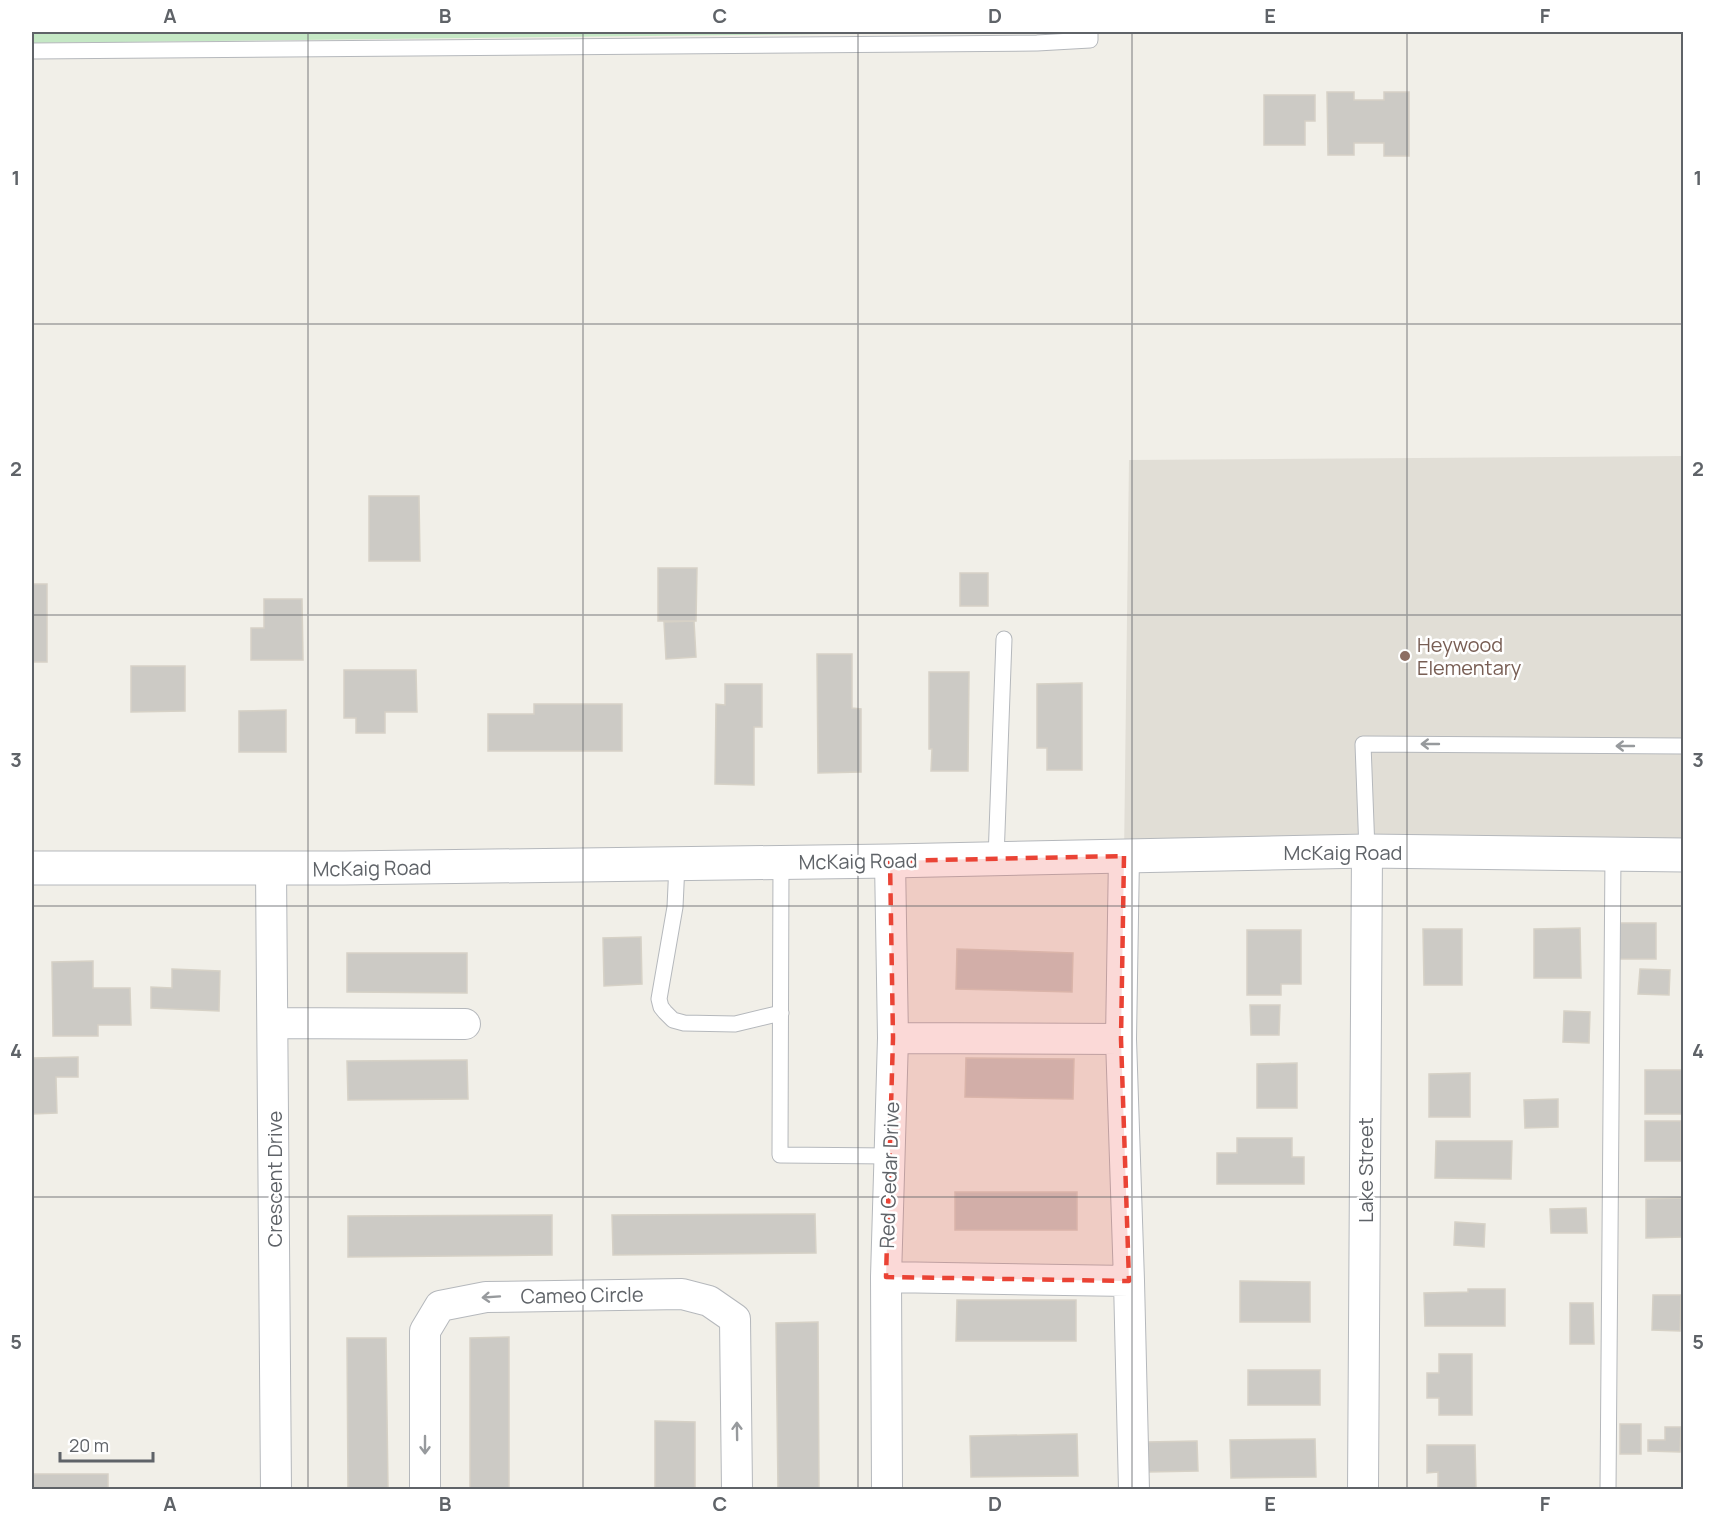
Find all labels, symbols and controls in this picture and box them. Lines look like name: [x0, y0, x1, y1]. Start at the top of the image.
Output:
text: A: [163, 2, 177, 29]
text: B: [439, 2, 452, 29]
text: C: [713, 2, 727, 29]
text: D: [988, 2, 1002, 29]
text: E: [1264, 2, 1276, 29]
text: F: [1540, 2, 1551, 29]
text: 1: [12, 164, 20, 191]
text: 1: [1694, 164, 1702, 191]
text: 2: [10, 455, 22, 482]
text: 2: [1692, 455, 1704, 482]
place label: Heywood Elementary: [1417, 631, 1522, 681]
marker: Heywood Elementary: [1398, 649, 1412, 663]
one-way arrow: [1421, 738, 1441, 750]
one-way arrow: [1616, 740, 1636, 752]
text: 3: [10, 746, 22, 773]
text: 3: [1692, 746, 1704, 773]
street label: McKaig Road: [1284, 839, 1402, 866]
street label: McKaig Road: [798, 846, 918, 876]
street label: McKaig Road: [312, 853, 432, 883]
text: 4: [10, 1037, 22, 1064]
text: 4: [1692, 1037, 1704, 1064]
street label: Red Cedar Drive: [873, 1101, 905, 1249]
street label: Crescent Drive: [261, 1111, 288, 1247]
street label: Lake Street: [1352, 1117, 1379, 1223]
street label: Cameo Circle: [520, 1280, 644, 1310]
one-way arrow: [482, 1292, 501, 1303]
text: 5: [10, 1328, 22, 1355]
text: 5: [1692, 1328, 1704, 1355]
one-way arrow: [731, 1422, 742, 1442]
scale bar: [60, 1425, 153, 1463]
text: 20 m: [69, 1433, 109, 1457]
one-way arrow: [419, 1434, 431, 1454]
text: A: [163, 1490, 177, 1517]
text: B: [439, 1490, 452, 1517]
text: C: [713, 1490, 727, 1517]
text: D: [988, 1490, 1002, 1517]
text: E: [1264, 1490, 1276, 1517]
text: F: [1540, 1490, 1551, 1517]

